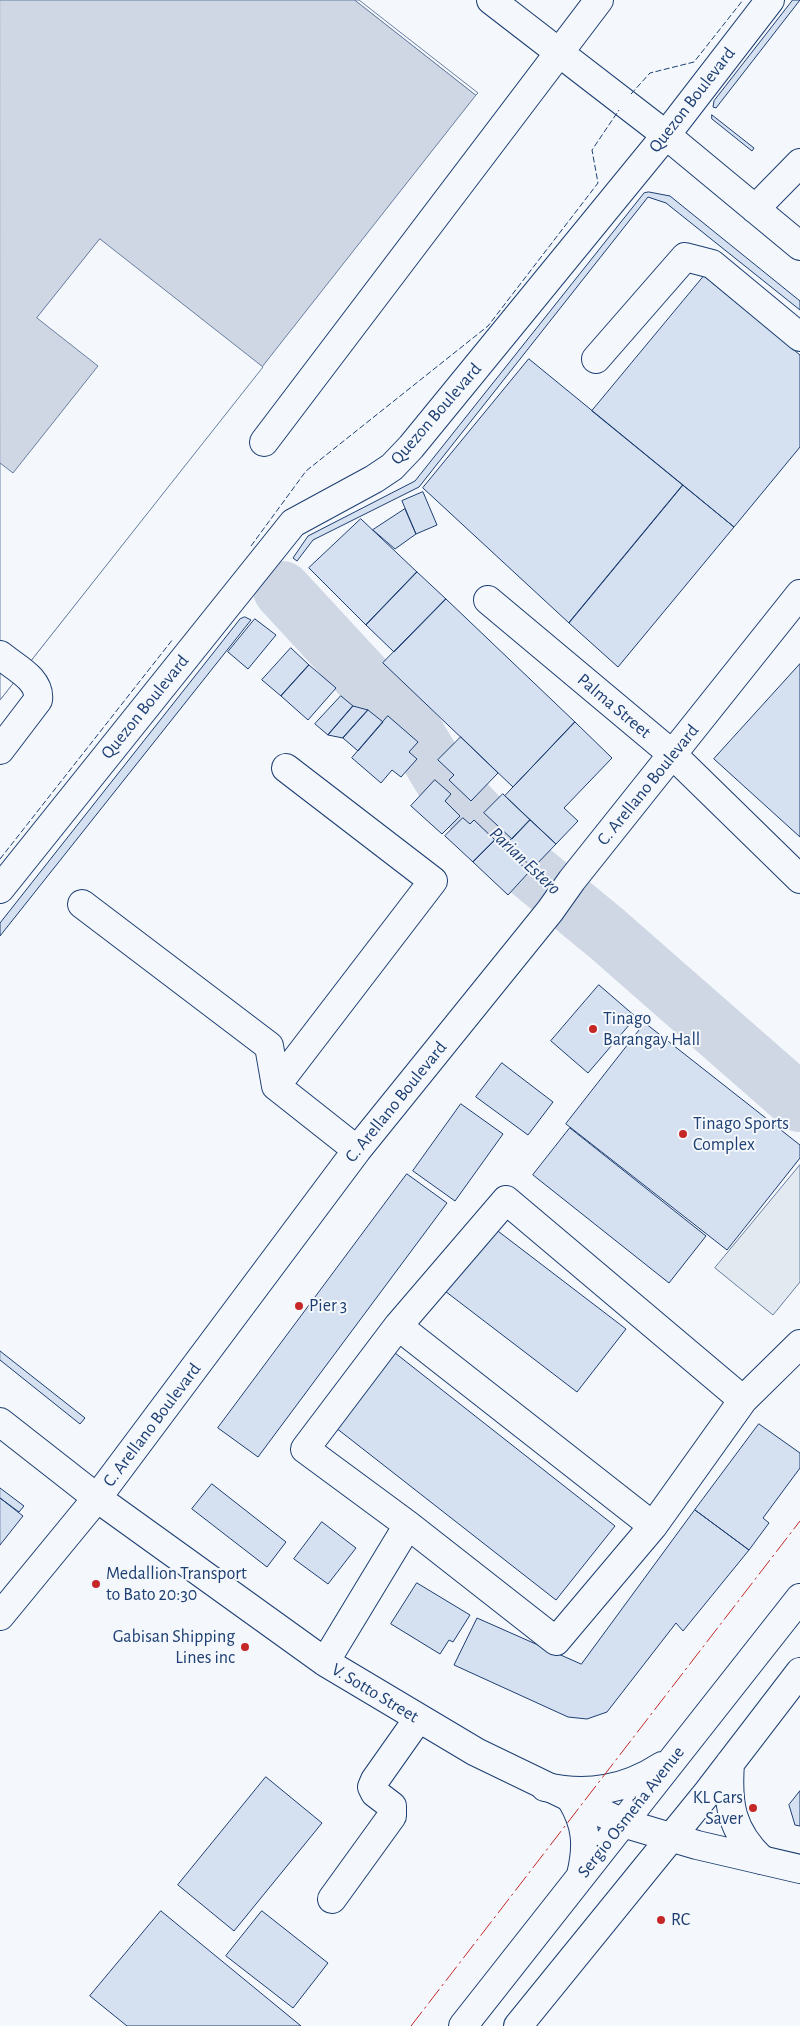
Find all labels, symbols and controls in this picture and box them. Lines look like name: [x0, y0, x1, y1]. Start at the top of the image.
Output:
street label: Quezon Boulevard: [644, 43, 740, 157]
street label: Quezon Boulevard: [386, 359, 486, 469]
street label: Quezon Boulevard: [96, 651, 194, 763]
street label: Palma Street: [573, 669, 655, 743]
street label: C. Arellano Boulevard: [592, 720, 704, 850]
water label: Parian Estero: [485, 822, 565, 900]
place label: Tinago Barangay Hall: [603, 1008, 700, 1050]
marker: Tinago Barangay Hall: [587, 1023, 599, 1035]
street label: C. Arellano Boulevard: [340, 1037, 452, 1167]
place label: Tinago Sports Complex: [693, 1113, 789, 1156]
marker: Tinago Sports Complex: [677, 1128, 689, 1140]
place label: Pier 3: [309, 1295, 347, 1317]
marker: Pier 3: [293, 1300, 305, 1312]
street label: C. Arellano Boulevard: [98, 1359, 206, 1491]
place label: Medallion Transport to Bato 20:30: [106, 1563, 247, 1606]
marker: Medallion Transport to Bato 20:30: [90, 1578, 102, 1590]
place label: Gabisan Shipping Lines inc: [113, 1626, 235, 1668]
marker: Gabisan Shipping Lines inc: [239, 1641, 251, 1653]
street label: V. Sotto Street: [327, 1659, 423, 1727]
street label: Sergio Osmeña Avenue: [573, 1742, 689, 1882]
place label: KL Cars Saver: [693, 1787, 743, 1830]
marker: KL Cars Saver: [747, 1802, 759, 1814]
place label: RC: [671, 1909, 690, 1931]
marker: RC: [655, 1914, 667, 1926]

